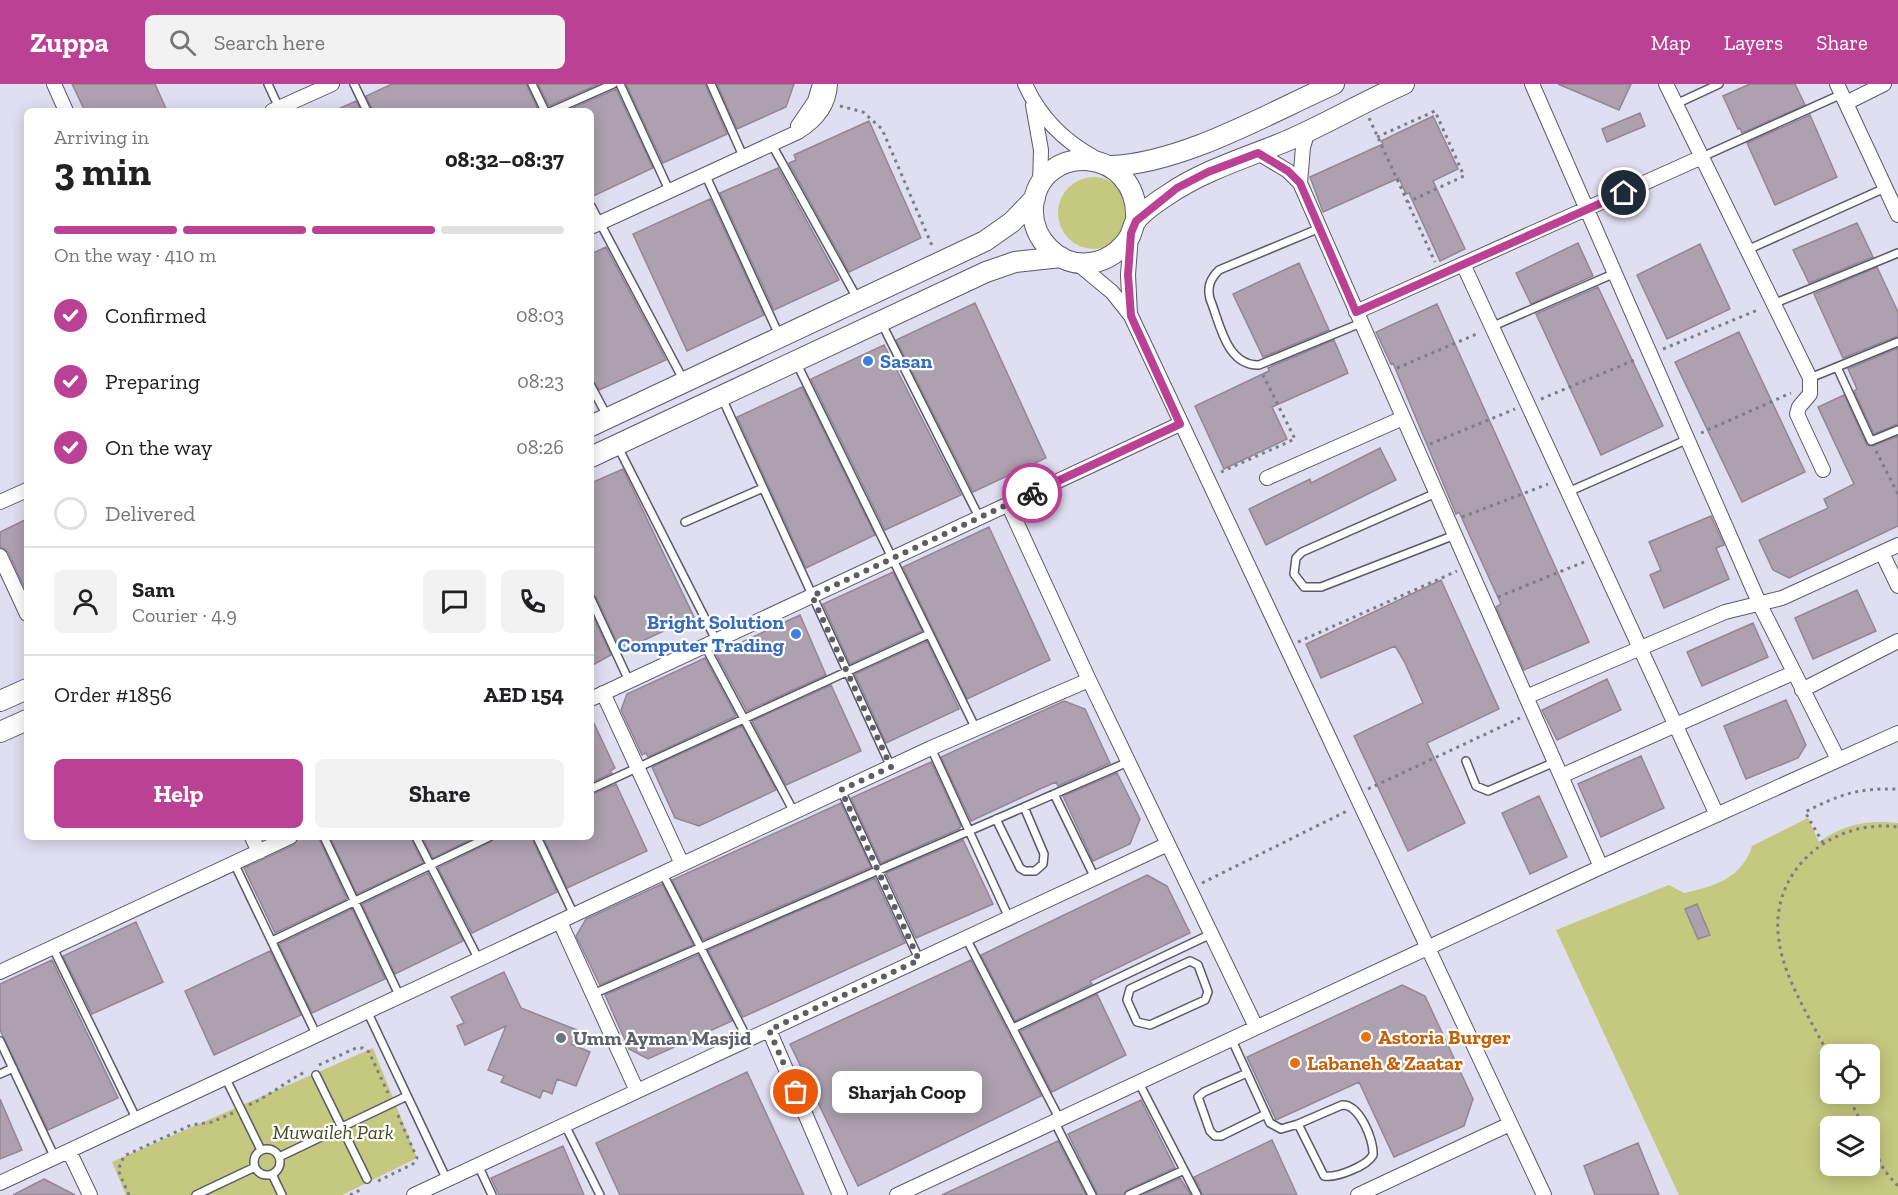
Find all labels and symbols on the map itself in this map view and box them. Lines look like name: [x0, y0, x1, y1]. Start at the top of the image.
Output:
pin: [1598, 167, 1649, 218]
place label: Sasan: [880, 349, 933, 373]
marker: Sasan: [861, 354, 875, 368]
courier: [1002, 463, 1062, 523]
place label: Bright Solution Computer Trading: [618, 610, 785, 657]
marker: Bright Solution Computer Trading: [789, 627, 803, 641]
place label: Astoria Burger: [1378, 1025, 1511, 1049]
place label: Umm Ayman Masjid: [573, 1026, 752, 1050]
marker: Astoria Burger: [1359, 1030, 1373, 1044]
marker: Umm Ayman Masjid: [554, 1031, 568, 1045]
place label: Labaneh & Zaatar: [1307, 1051, 1463, 1075]
marker: Labaneh & Zaatar: [1288, 1056, 1302, 1070]
pin: [770, 1066, 821, 1117]
callout: Sharjah Coop: [832, 1071, 982, 1113]
park label: Muwaileh Park: [272, 1120, 394, 1144]

